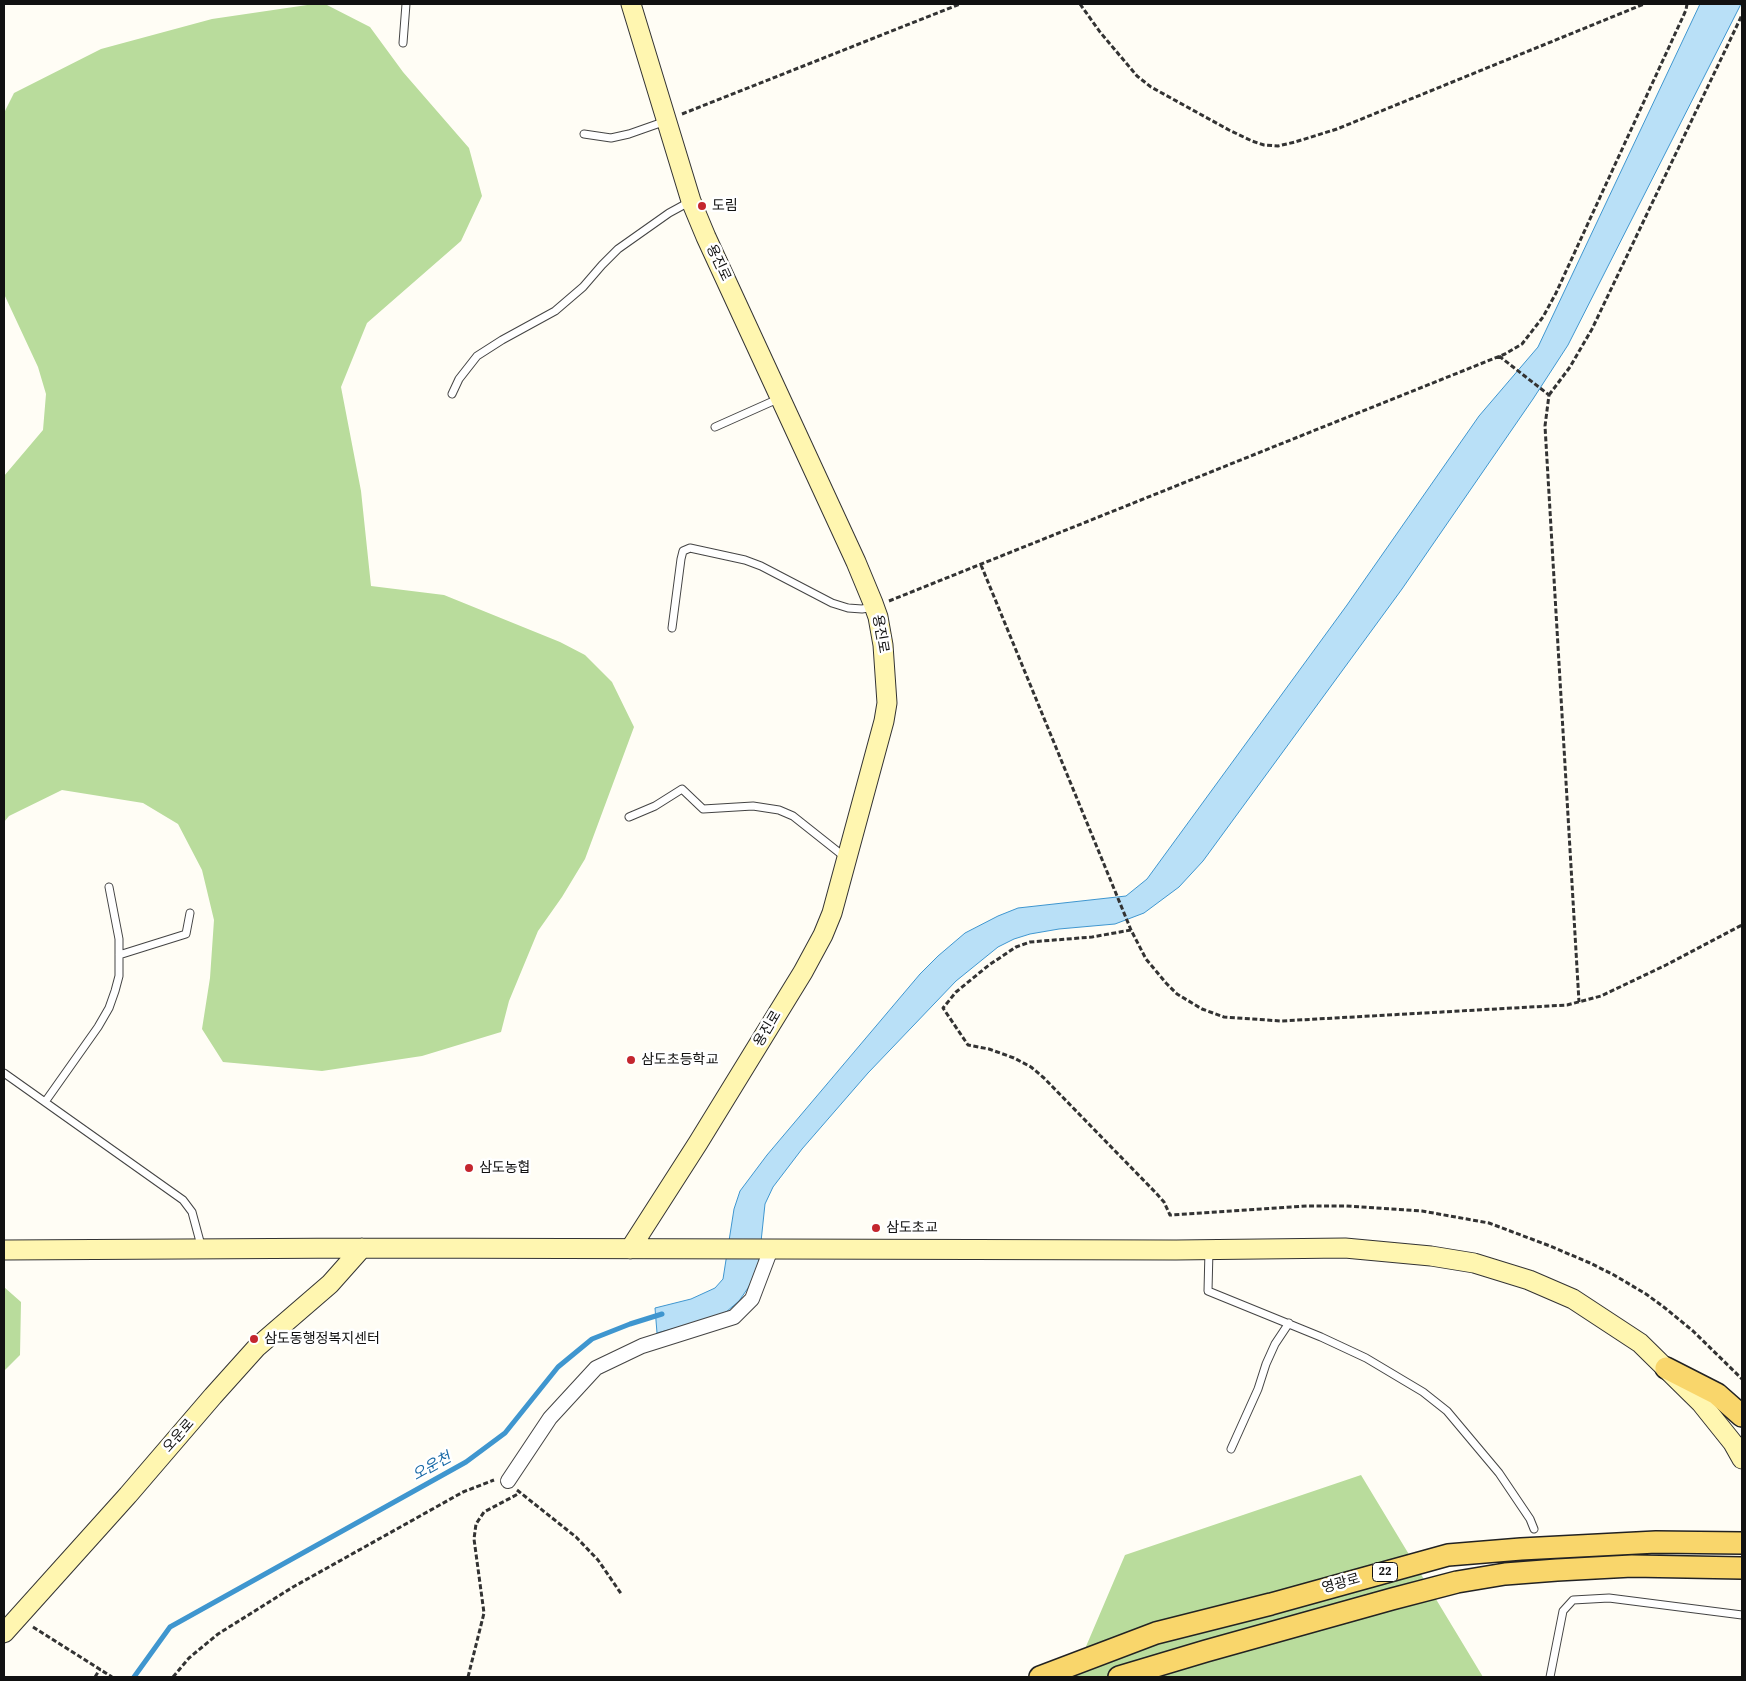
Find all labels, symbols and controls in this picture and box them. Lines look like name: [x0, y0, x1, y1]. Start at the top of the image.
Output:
place label: 도림: [712, 198, 738, 214]
marker: 도림: [696, 200, 708, 212]
street label: 용진로: [702, 242, 734, 284]
street label: 용진로: [868, 614, 892, 654]
street label: 용진로: [751, 1008, 785, 1050]
place label: 삼도초등학교: [641, 1052, 718, 1068]
marker: 삼도초등학교: [625, 1054, 637, 1066]
place label: 삼도농협: [479, 1160, 531, 1176]
marker: 삼도농협: [463, 1162, 475, 1174]
place label: 삼도초교: [886, 1220, 938, 1236]
marker: 삼도초교: [870, 1222, 882, 1234]
place label: 삼도동행정복지센터: [264, 1331, 380, 1347]
marker: 삼도동행정복지센터: [248, 1333, 260, 1345]
street label: 오운로: [160, 1416, 198, 1456]
water label: 오운천: [410, 1449, 454, 1485]
road number: 22: [1372, 1562, 1398, 1581]
street label: 영광로: [1320, 1571, 1362, 1597]

